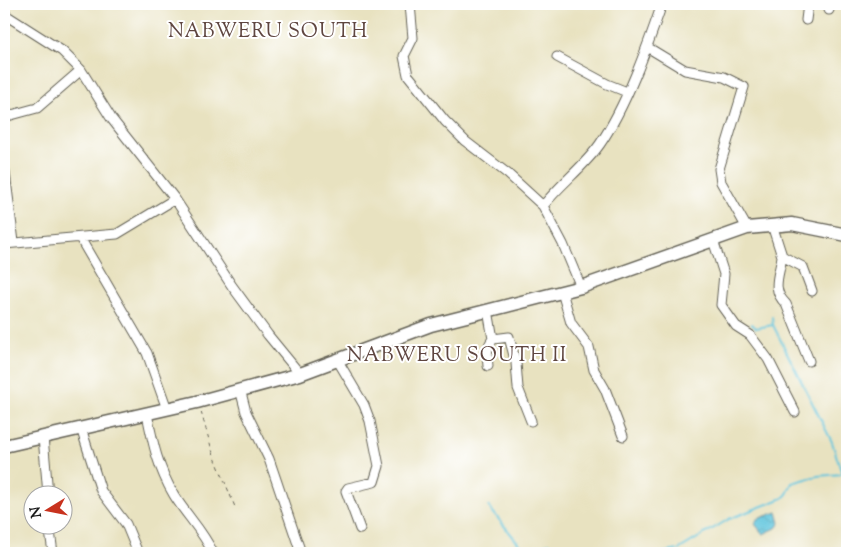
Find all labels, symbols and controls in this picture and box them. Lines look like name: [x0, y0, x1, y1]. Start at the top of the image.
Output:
district label: NABWERU SOUTH: [168, 18, 368, 47]
district label: NABWERU SOUTH II: [347, 342, 567, 371]
north arrow: [22, 484, 72, 534]
text: N: [26, 505, 48, 519]

